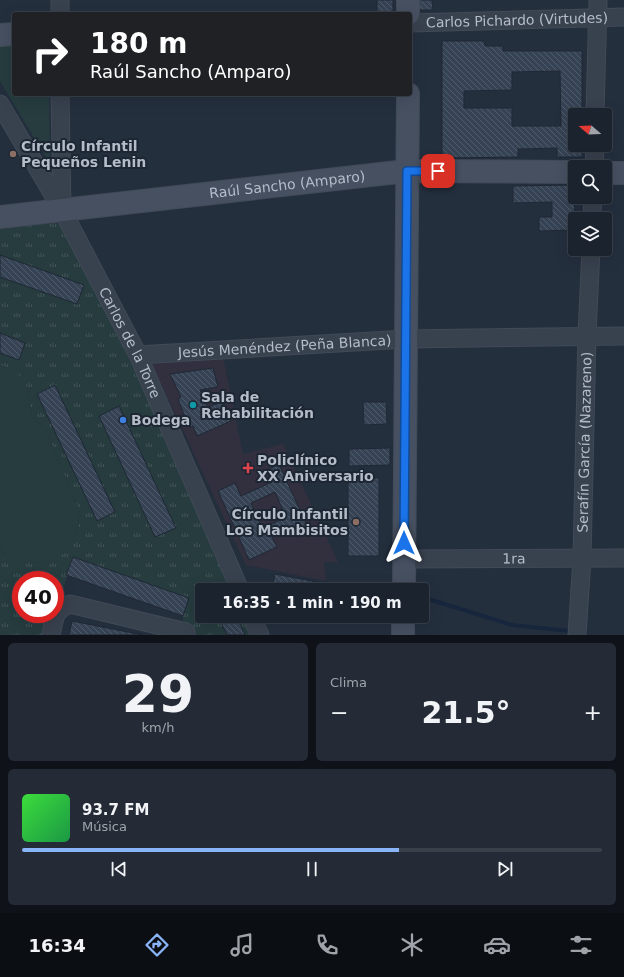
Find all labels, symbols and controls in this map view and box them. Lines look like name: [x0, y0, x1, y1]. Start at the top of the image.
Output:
street label: Carlos Pichardo (Virtudes): [426, 9, 608, 31]
text: 180 m: [90, 27, 187, 60]
icon: right: [24, 28, 76, 80]
text: Raúl Sancho (Amparo): [90, 61, 292, 82]
north arrow: [568, 108, 612, 152]
map controls: [568, 108, 612, 256]
place label: Círculo Infantil Pequeños Lenin: [21, 138, 146, 170]
marker: Círculo Infantil Pequeños Lenin: [8, 149, 18, 159]
pin: [421, 154, 455, 188]
icon: arrive: [427, 160, 449, 182]
button: search: [568, 160, 612, 204]
street label: Raúl Sancho (Amparo): [208, 168, 366, 201]
button: layers: [568, 212, 612, 256]
street label: Carlos de la Torre: [96, 285, 164, 401]
street label: Jesús Menéndez (Peña Blanca): [177, 332, 392, 361]
street label: Serafín García (Nazareno): [575, 351, 595, 533]
place label: Sala de Rehabilitación: [201, 389, 314, 421]
marker: Sala de Rehabilitación: [188, 400, 198, 410]
place label: Bodega: [131, 412, 190, 428]
marker: Bodega: [118, 415, 128, 425]
place label: Policlínico XX Aniversario: [257, 452, 374, 484]
marker: Policlínico XX Aniversario: [242, 462, 254, 474]
place label: Círculo Infantil Los Mambisitos: [226, 506, 348, 538]
marker: Círculo Infantil Los Mambisitos: [351, 517, 361, 527]
position arrow: [383, 522, 425, 564]
street label: 1ra: [502, 550, 526, 567]
speed limit sign: 40: [12, 571, 64, 623]
text: 16:35 · 1 min · 190 m: [222, 594, 402, 612]
text: 29: [122, 664, 194, 724]
text: Clima: [330, 675, 367, 690]
text: 21.5°: [421, 695, 511, 730]
text: −: [330, 700, 348, 725]
text: +: [584, 700, 602, 725]
text: km/h: [142, 720, 174, 735]
text: 93.7 FM: [82, 801, 149, 819]
text: Música: [82, 819, 127, 834]
icon: previous: [108, 858, 130, 880]
icon: pause: [301, 858, 323, 880]
icon: next: [494, 858, 516, 880]
icon: directions: [143, 931, 171, 959]
icon: music: [228, 931, 256, 959]
icon: phone: [313, 931, 341, 959]
icon: climate: [398, 931, 426, 959]
icon: car: [483, 931, 511, 959]
icon: filters: [567, 931, 595, 959]
text: 16:34: [28, 935, 86, 956]

